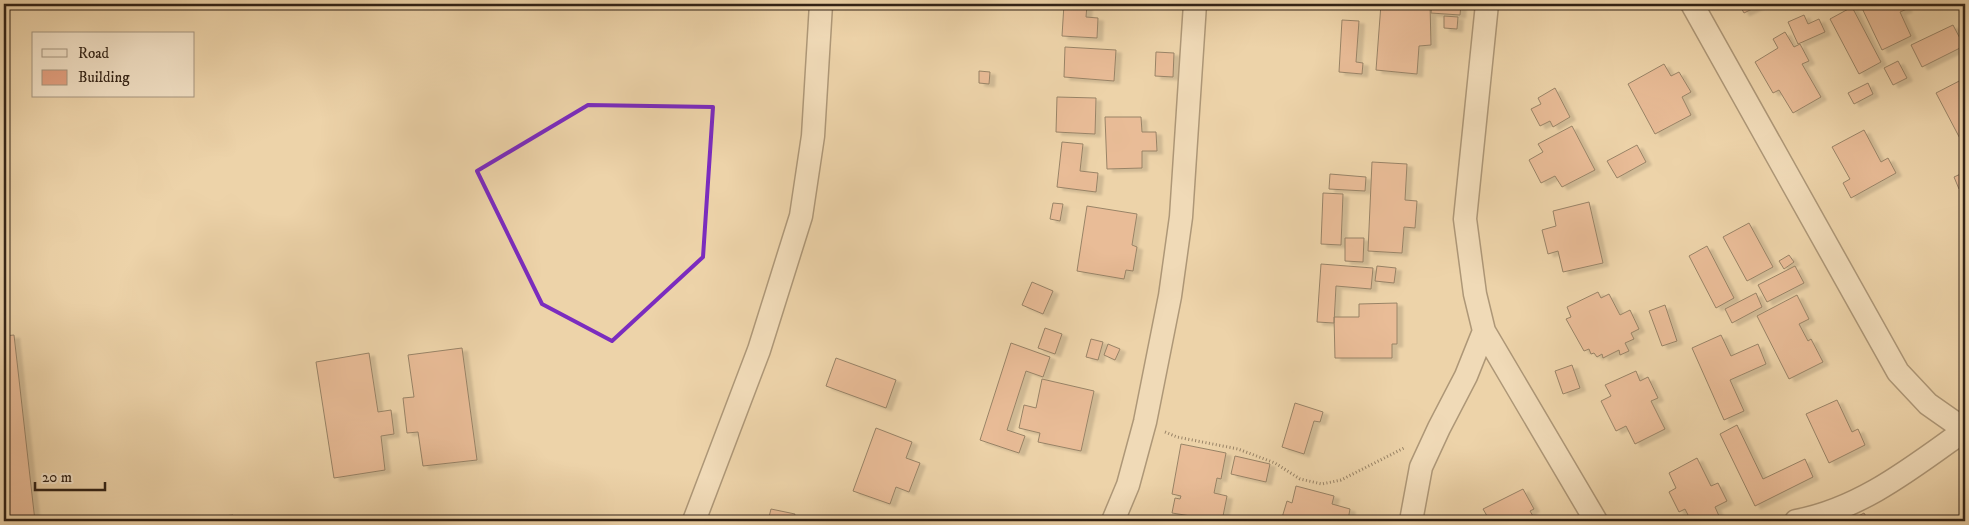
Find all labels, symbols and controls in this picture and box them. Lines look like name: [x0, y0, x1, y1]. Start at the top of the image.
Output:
legend: [32, 32, 195, 98]
text: Road: [78, 44, 110, 63]
text: Building: [78, 68, 130, 87]
scale bar: [35, 460, 105, 492]
text: 20 m: [42, 468, 72, 487]

